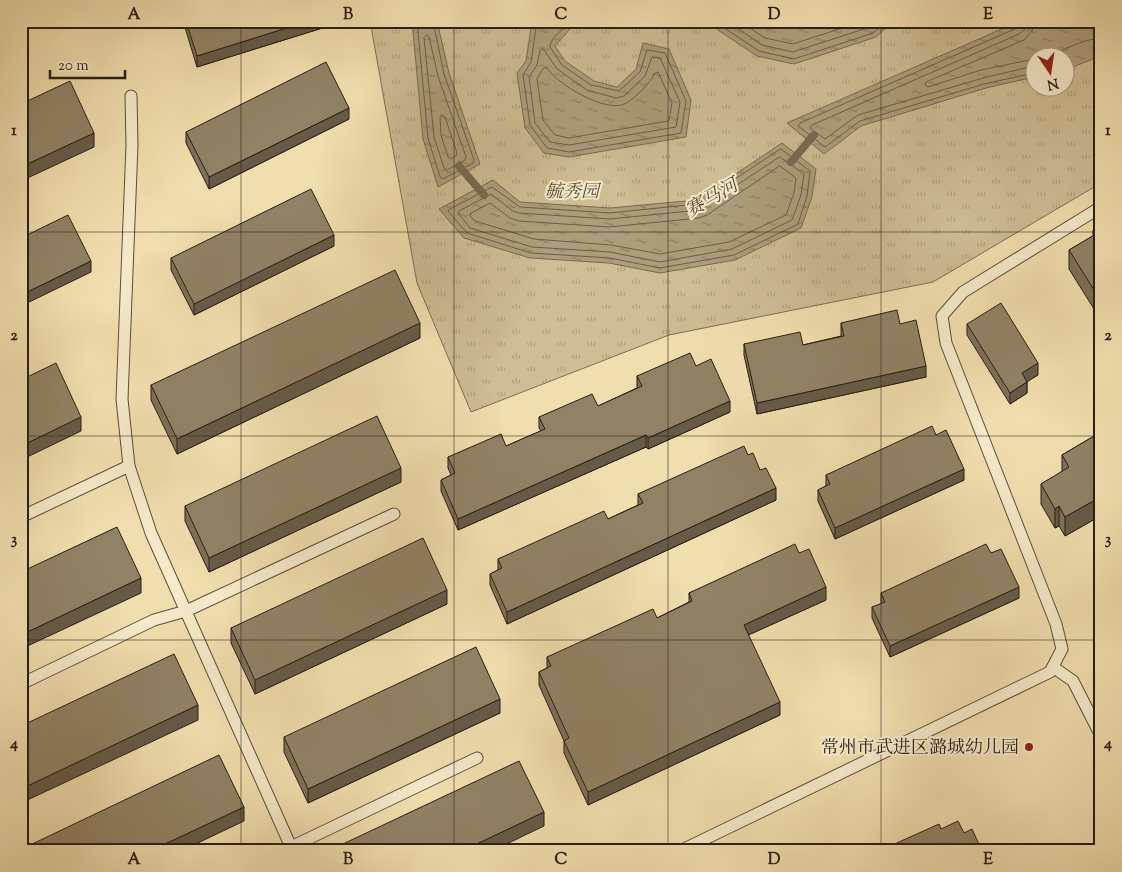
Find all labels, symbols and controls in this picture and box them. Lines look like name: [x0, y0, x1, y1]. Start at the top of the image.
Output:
text: A: [128, 4, 141, 27]
text: B: [343, 4, 353, 27]
text: C: [555, 4, 568, 27]
text: D: [768, 4, 781, 27]
text: E: [983, 4, 993, 27]
scale bar: [50, 48, 125, 80]
north arrow: [1024, 48, 1074, 98]
text: 20 m: [58, 56, 89, 77]
text: N: [1045, 72, 1060, 94]
text: 1: [11, 120, 17, 143]
text: 1: [1105, 120, 1111, 143]
water label: 赛马河: [681, 172, 746, 225]
park label: 毓秀园: [545, 180, 602, 206]
text: 2: [10, 325, 18, 348]
text: 2: [1104, 325, 1112, 348]
text: 3: [11, 529, 18, 552]
text: 3: [1105, 529, 1112, 552]
text: 4: [9, 733, 18, 756]
text: 4: [1103, 733, 1112, 756]
place label: 常州市武进区潞城幼儿园: [821, 736, 1019, 762]
marker: 常州市武进区潞城幼儿园: [1023, 741, 1035, 753]
text: A: [128, 849, 141, 872]
text: B: [343, 849, 353, 872]
text: C: [555, 849, 568, 872]
text: D: [768, 849, 781, 872]
text: E: [983, 849, 993, 872]

